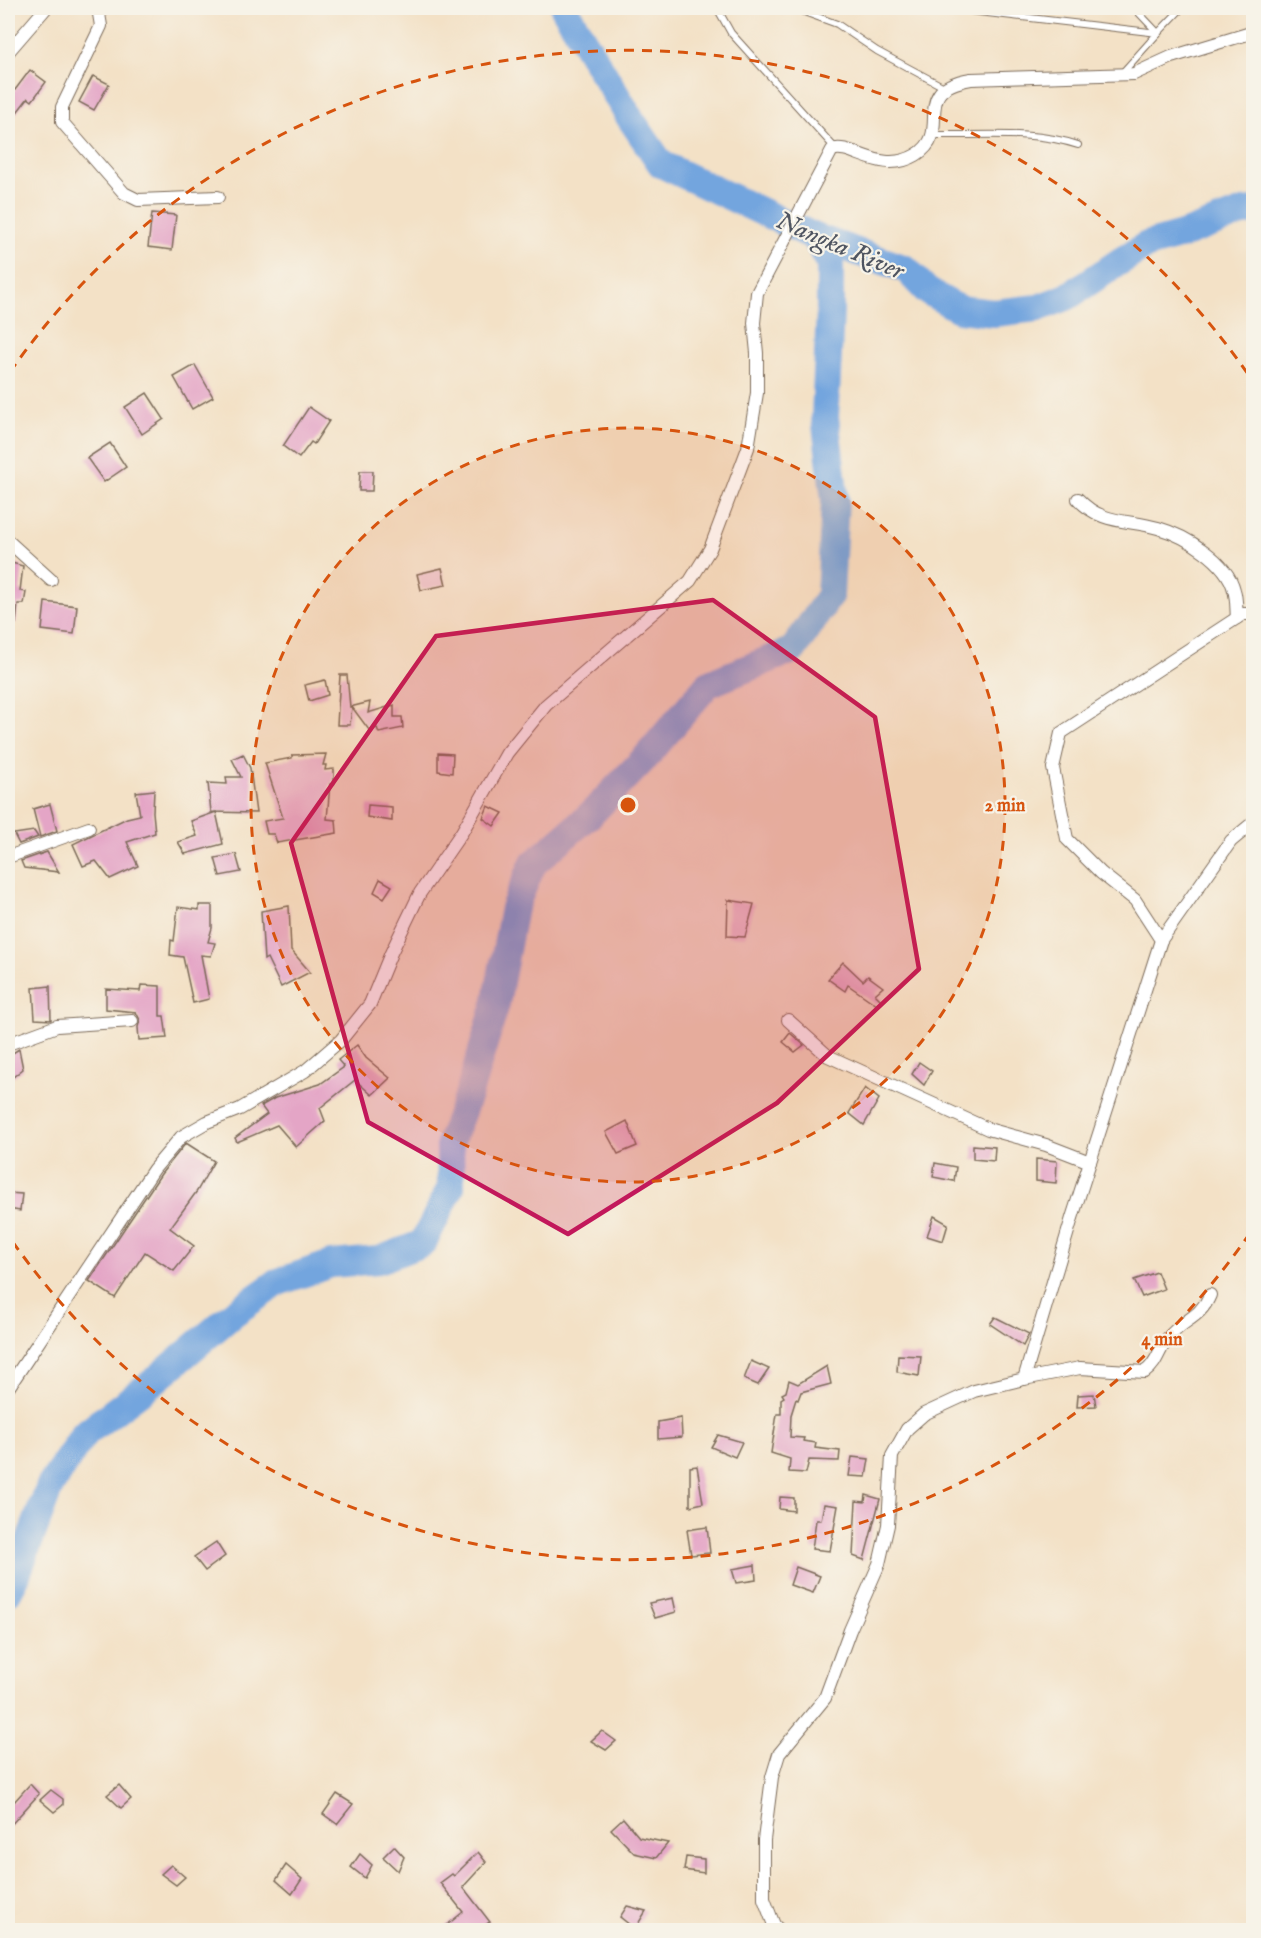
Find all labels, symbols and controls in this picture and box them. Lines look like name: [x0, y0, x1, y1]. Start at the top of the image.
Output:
water label: Nangka River: [770, 204, 910, 289]
centre of rings: [618, 795, 638, 815]
text: 2 min: [985, 795, 1026, 818]
text: 4 min: [1141, 1329, 1183, 1352]

